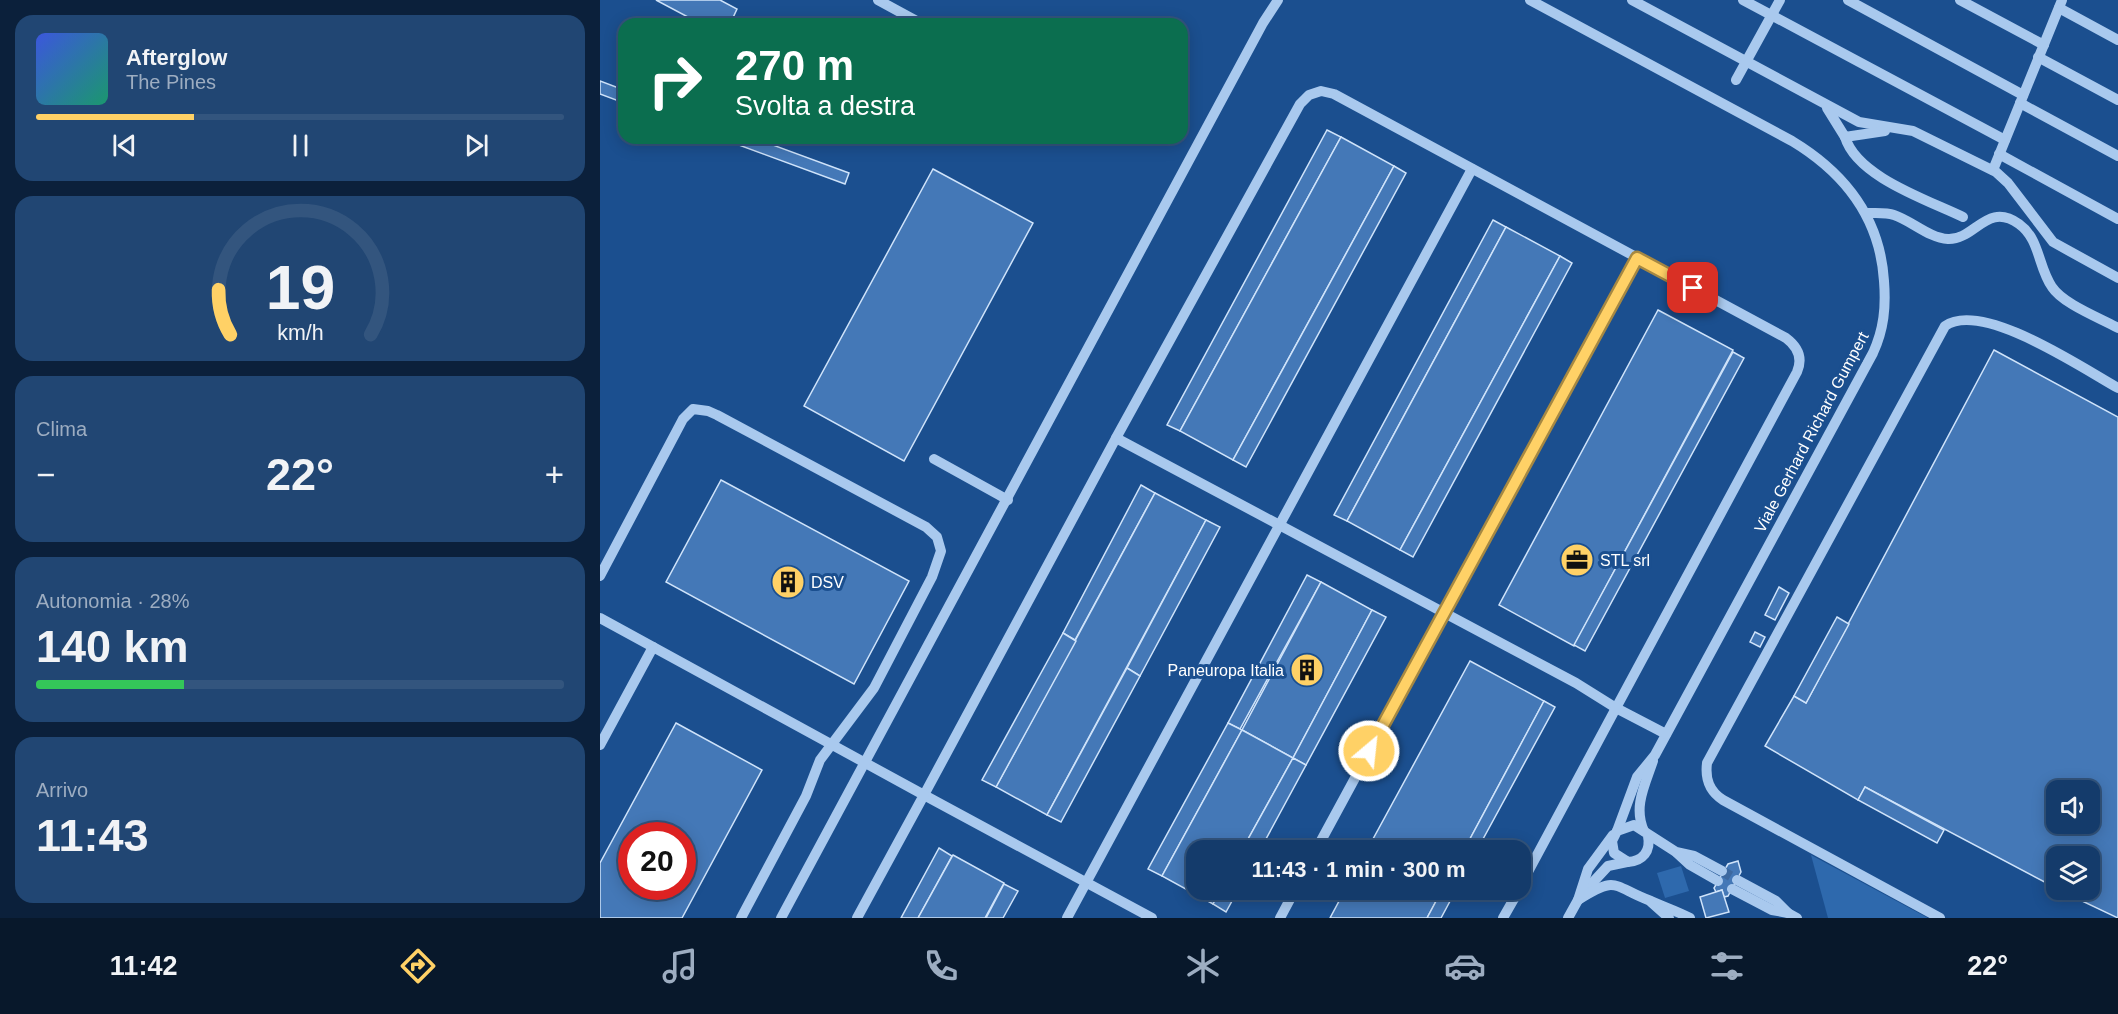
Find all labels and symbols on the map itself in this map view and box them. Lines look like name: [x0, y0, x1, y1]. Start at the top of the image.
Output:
pin: [1667, 262, 1718, 313]
street label: Viale Gerhard Richard Gumpert: [1751, 329, 1872, 535]
office icon: STL srl: [1559, 542, 1595, 578]
place label: STL srl: [1600, 552, 1650, 569]
building icon: DSV: [770, 564, 806, 600]
place label: DSV: [811, 574, 844, 591]
building icon: Paneuropa Italia: [1289, 652, 1325, 688]
place label: Paneuropa Italia: [1167, 662, 1284, 679]
position arrow: [1337, 719, 1401, 783]
speed limit sign: 20: [618, 822, 696, 900]

